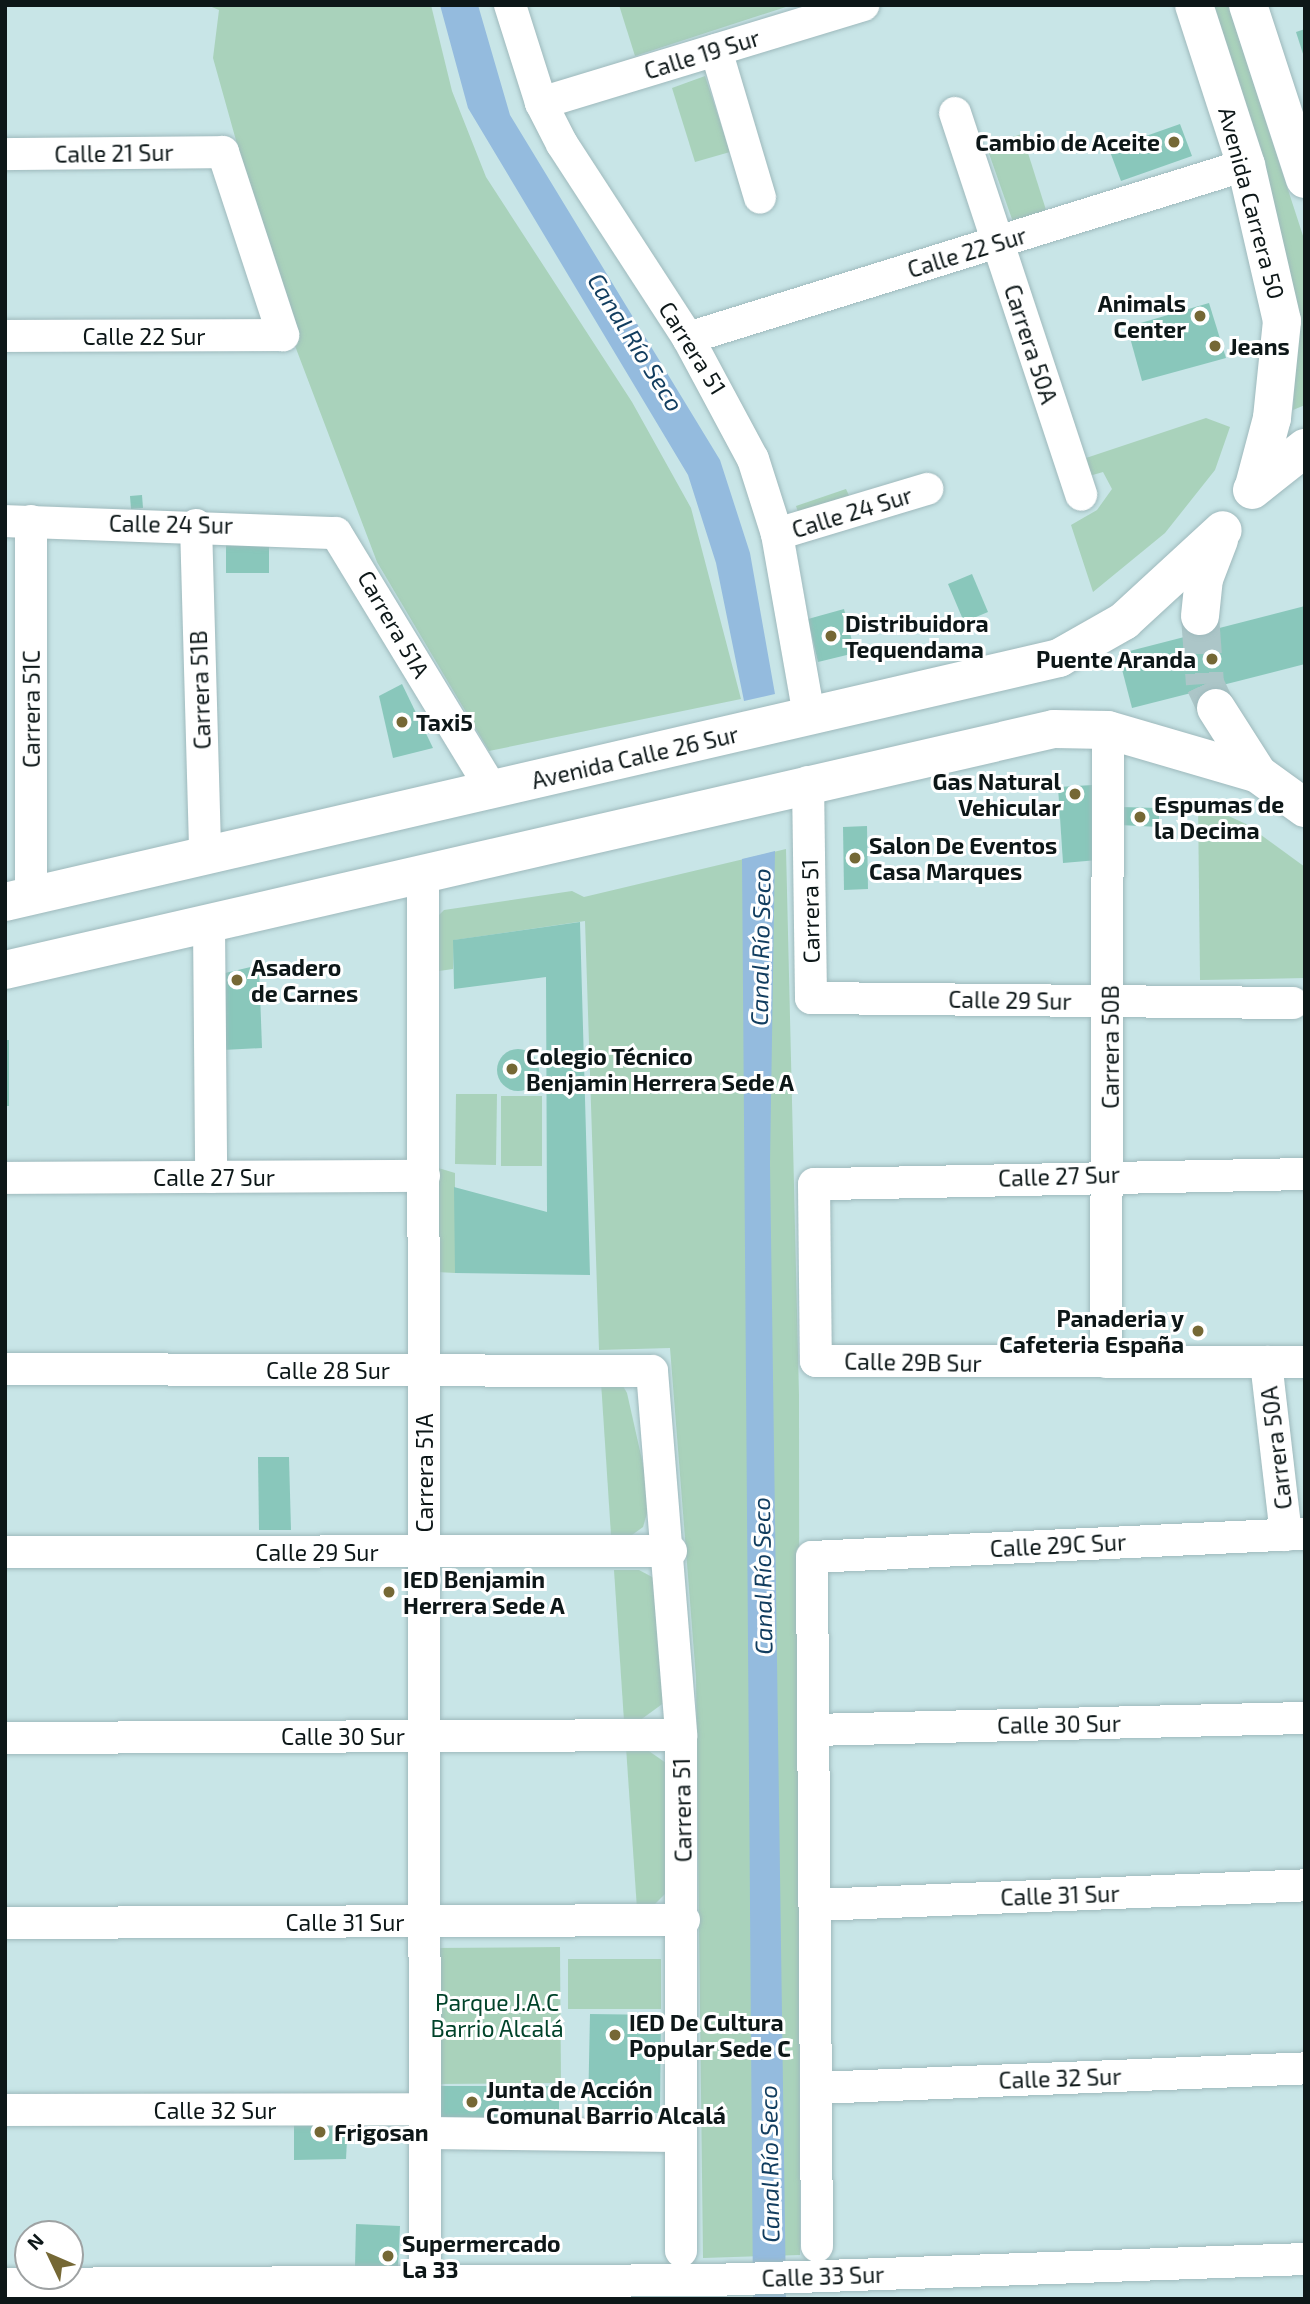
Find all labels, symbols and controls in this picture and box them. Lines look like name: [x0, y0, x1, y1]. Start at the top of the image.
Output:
street label: Calle 19 Sur: [641, 23, 763, 85]
street label: Avenida Carrera 50: [1213, 104, 1291, 302]
place label: Cambio de Aceite: [975, 128, 1160, 156]
marker: Cambio de Aceite: [1166, 134, 1182, 150]
street label: Calle 21 Sur: [54, 138, 174, 168]
street label: Calle 22 Sur: [904, 221, 1030, 283]
water label: Canal Río Seco: [582, 267, 690, 417]
street label: Carrera 50A: [999, 281, 1063, 407]
place label: Animals Center: [1098, 289, 1186, 343]
street label: Carrera 51: [654, 296, 732, 400]
marker: Animals Center: [1192, 308, 1208, 324]
street label: Calle 22 Sur: [82, 322, 206, 350]
place label: Jeans: [1229, 332, 1290, 360]
marker: Jeans: [1207, 338, 1223, 354]
street label: Calle 24 Sur: [789, 481, 915, 543]
street label: Calle 24 Sur: [109, 509, 233, 539]
street label: Carrera 51A: [352, 566, 436, 682]
place label: Distribuidora Tequendama: [845, 609, 989, 663]
marker: Distribuidora Tequendama: [823, 628, 839, 644]
street label: Carrera 51B: [184, 630, 216, 750]
place label: Puente Aranda: [1035, 645, 1196, 673]
marker: Puente Aranda: [1202, 649, 1222, 669]
street label: Carrera 51C: [17, 650, 45, 768]
place label: Taxi5: [416, 708, 473, 736]
marker: Taxi5: [394, 714, 410, 730]
street label: Avenida Calle 26 Sur: [529, 720, 741, 794]
place label: Gas Natural Vehicular: [933, 767, 1061, 821]
marker: Gas Natural Vehicular: [1067, 786, 1083, 802]
place label: Espumas de la Decima: [1154, 790, 1284, 844]
marker: Espumas de la Decima: [1132, 809, 1148, 825]
place label: Salon De Eventos Casa Marques: [869, 831, 1057, 885]
marker: Salon De Eventos Casa Marques: [847, 850, 863, 866]
street label: Carrera 51: [795, 858, 825, 964]
water label: Canal Río Seco: [744, 868, 776, 1026]
place label: Asadero de Carnes: [251, 953, 358, 1007]
marker: Asadero de Carnes: [229, 972, 245, 988]
street label: Calle 29 Sur: [948, 985, 1072, 1015]
street label: Carrera 50B: [1096, 985, 1124, 1109]
place label: Colegio Técnico Benjamin Herrera Sede A: [526, 1042, 795, 1096]
marker: Colegio Técnico Benjamin Herrera Sede A: [504, 1061, 520, 1077]
street label: Calle 27 Sur: [998, 1160, 1120, 1192]
street label: Calle 27 Sur: [153, 1163, 275, 1191]
place label: Panaderia y Cafeteria España: [999, 1304, 1184, 1358]
marker: Panaderia y Cafeteria España: [1190, 1323, 1206, 1339]
street label: Calle 29B Sur: [844, 1347, 982, 1377]
street label: Calle 28 Sur: [266, 1356, 390, 1384]
street label: Carrera 50A: [1255, 1385, 1297, 1511]
street label: Carrera 51A: [410, 1413, 438, 1533]
water label: Canal Río Seco: [746, 1497, 778, 1655]
street label: Calle 29C Sur: [989, 1528, 1127, 1562]
street label: Calle 29 Sur: [255, 1538, 379, 1566]
place label: IED Benjamin Herrera Sede A: [403, 1565, 565, 1619]
marker: IED Benjamin Herrera Sede A: [381, 1584, 397, 1600]
street label: Calle 30 Sur: [997, 1709, 1121, 1739]
street label: Calle 30 Sur: [281, 1722, 405, 1750]
street label: Carrera 51: [667, 1757, 697, 1863]
street label: Calle 31 Sur: [1000, 1879, 1120, 1911]
street label: Calle 31 Sur: [285, 1908, 405, 1936]
park label: Parque J.A.C Barrio Alcalá: [430, 1988, 564, 2042]
place label: IED De Cultura Popular Sede C: [629, 2008, 791, 2062]
marker: IED De Cultura Popular Sede C: [607, 2027, 623, 2043]
street label: Calle 32 Sur: [998, 2062, 1122, 2094]
place label: Junta de Acción Comunal Barrio Alcalá: [486, 2075, 727, 2129]
water label: Canal Río Seco: [753, 2085, 785, 2243]
marker: Junta de Acción Comunal Barrio Alcalá: [464, 2094, 480, 2110]
street label: Calle 32 Sur: [154, 2096, 276, 2124]
place label: Frigosan: [334, 2118, 429, 2146]
marker: Frigosan: [312, 2124, 328, 2140]
north arrow: [14, 2220, 84, 2290]
text: N: [22, 2229, 48, 2254]
place label: Supermercado La 33: [402, 2229, 561, 2283]
marker: Supermercado La 33: [380, 2248, 396, 2264]
street label: Calle 33 Sur: [761, 2260, 885, 2292]

